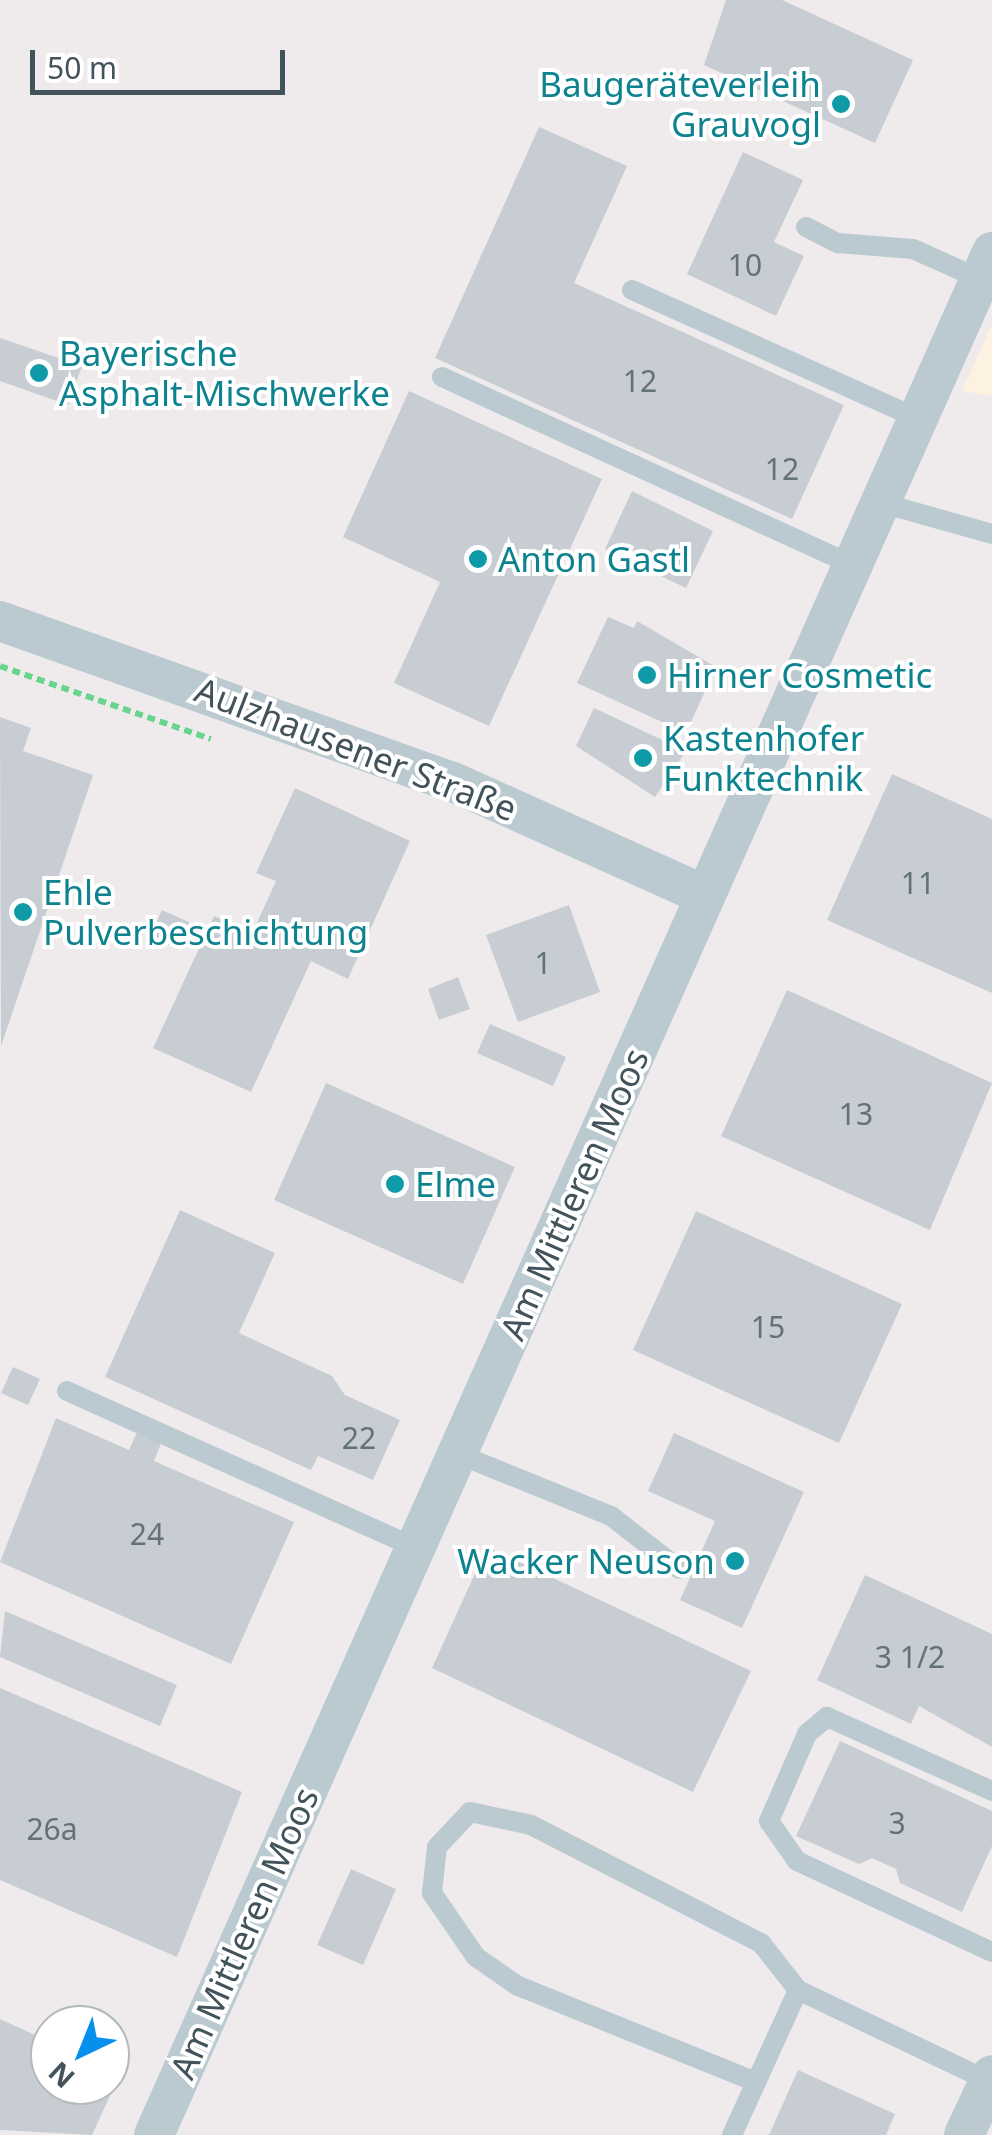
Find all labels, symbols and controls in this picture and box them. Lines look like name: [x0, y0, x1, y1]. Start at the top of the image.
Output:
scale bar: [35, 30, 290, 92]
text: 50 m: [47, 47, 117, 88]
place label: Baugeräteverleih Grauvogl: [539, 63, 821, 145]
marker: Baugeräteverleih Grauvogl: [830, 93, 852, 115]
house number: 10: [728, 247, 762, 283]
place label: Bayerische Asphalt-Mischwerke: [59, 332, 390, 414]
marker: Bayerische Asphalt-Mischwerke: [28, 362, 50, 384]
house number: 12: [623, 363, 657, 399]
house number: 12: [765, 451, 799, 487]
place label: Anton Gastl: [498, 538, 690, 580]
marker: Anton Gastl: [467, 548, 489, 570]
place label: Hirner Cosmetic: [667, 654, 932, 696]
marker: Hirner Cosmetic: [636, 664, 658, 686]
street label: Aulzhausener Straße: [189, 668, 523, 830]
place label: Kastenhofer Funktechnik: [663, 717, 864, 799]
marker: Kastenhofer Funktechnik: [632, 747, 654, 769]
house number: 11: [901, 865, 935, 901]
place label: Ehle Pulverbeschichtung: [43, 871, 368, 953]
marker: Ehle Pulverbeschichtung: [12, 901, 34, 923]
house number: 1: [534, 945, 552, 981]
street label: Am Mittleren Moos: [491, 1042, 657, 1346]
house number: 13: [839, 1096, 873, 1132]
place label: Elme: [415, 1163, 496, 1205]
marker: Elme: [384, 1173, 406, 1195]
house number: 15: [751, 1309, 785, 1345]
house number: 22: [342, 1420, 376, 1456]
house number: 24: [130, 1516, 164, 1552]
place label: Wacker Neuson: [457, 1540, 715, 1582]
marker: Wacker Neuson: [724, 1550, 746, 1572]
house number: 3 1/2: [875, 1639, 945, 1675]
street label: Am Mittleren Moos: [161, 1781, 327, 2085]
house number: 3: [888, 1805, 906, 1841]
house number: 26a: [26, 1811, 78, 1847]
north arrow: [30, 2005, 130, 2105]
text: N: [40, 2054, 82, 2097]

